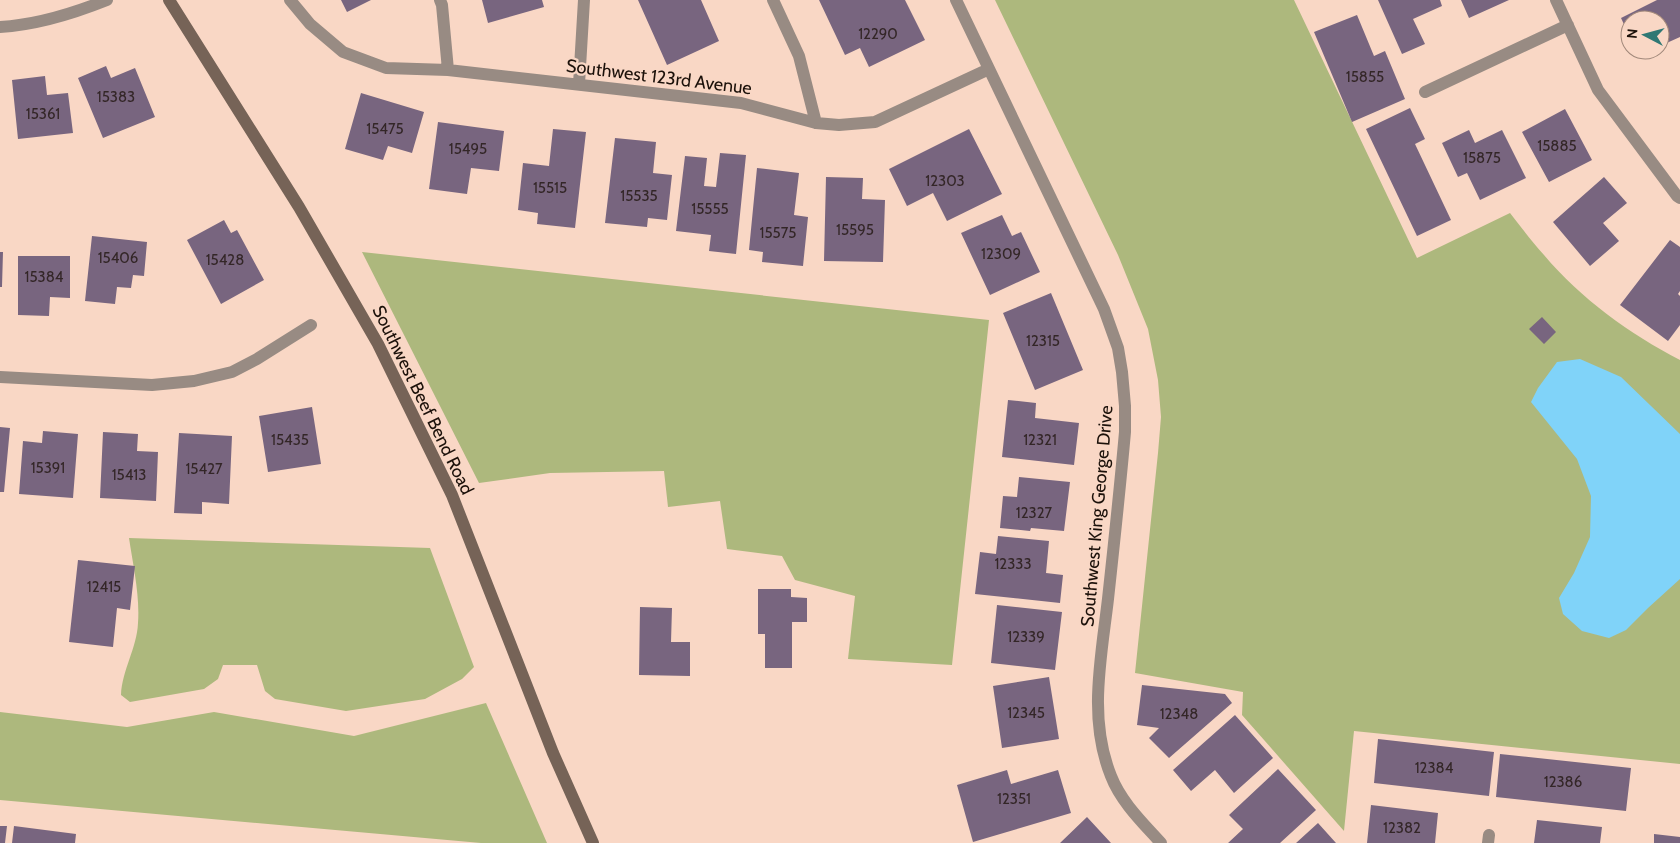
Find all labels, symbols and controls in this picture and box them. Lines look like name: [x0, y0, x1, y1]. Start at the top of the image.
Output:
north arrow: [1620, 10, 1670, 60]
house number: 12290: [858, 25, 898, 43]
text: N: [1623, 28, 1642, 40]
street label: Southwest 123rd Avenue: [565, 55, 753, 99]
house number: 15855: [1346, 68, 1384, 86]
house number: 15383: [97, 88, 135, 106]
house number: 15361: [26, 105, 60, 123]
house number: 15475: [366, 120, 404, 138]
house number: 15885: [1537, 137, 1577, 155]
house number: 15495: [449, 140, 487, 158]
house number: 15875: [1463, 149, 1501, 167]
house number: 12303: [925, 172, 965, 190]
house number: 15515: [533, 179, 567, 197]
house number: 15535: [620, 187, 658, 205]
house number: 15555: [691, 200, 729, 218]
house number: 15595: [836, 221, 874, 239]
house number: 15575: [760, 224, 796, 242]
house number: 12309: [981, 245, 1021, 263]
house number: 15406: [98, 249, 138, 267]
house number: 15428: [206, 251, 244, 269]
house number: 15384: [25, 268, 64, 286]
street label: Southwest Beef Bend Road: [368, 302, 478, 498]
house number: 12315: [1026, 332, 1060, 350]
street label: Southwest King George Drive: [1076, 404, 1118, 628]
house number: 15435: [271, 431, 309, 449]
house number: 12321: [1023, 431, 1057, 449]
house number: 15391: [31, 459, 65, 477]
house number: 15427: [185, 460, 223, 478]
house number: 15413: [112, 466, 146, 484]
house number: 12327: [1016, 504, 1053, 522]
house number: 12333: [994, 555, 1032, 573]
house number: 12415: [87, 578, 121, 596]
house number: 12339: [1007, 628, 1045, 646]
house number: 12345: [1007, 704, 1045, 722]
house number: 12348: [1160, 705, 1198, 723]
house number: 12384: [1415, 759, 1454, 777]
house number: 12386: [1544, 773, 1582, 791]
house number: 12351: [997, 790, 1031, 808]
house number: 12382: [1383, 819, 1421, 837]

